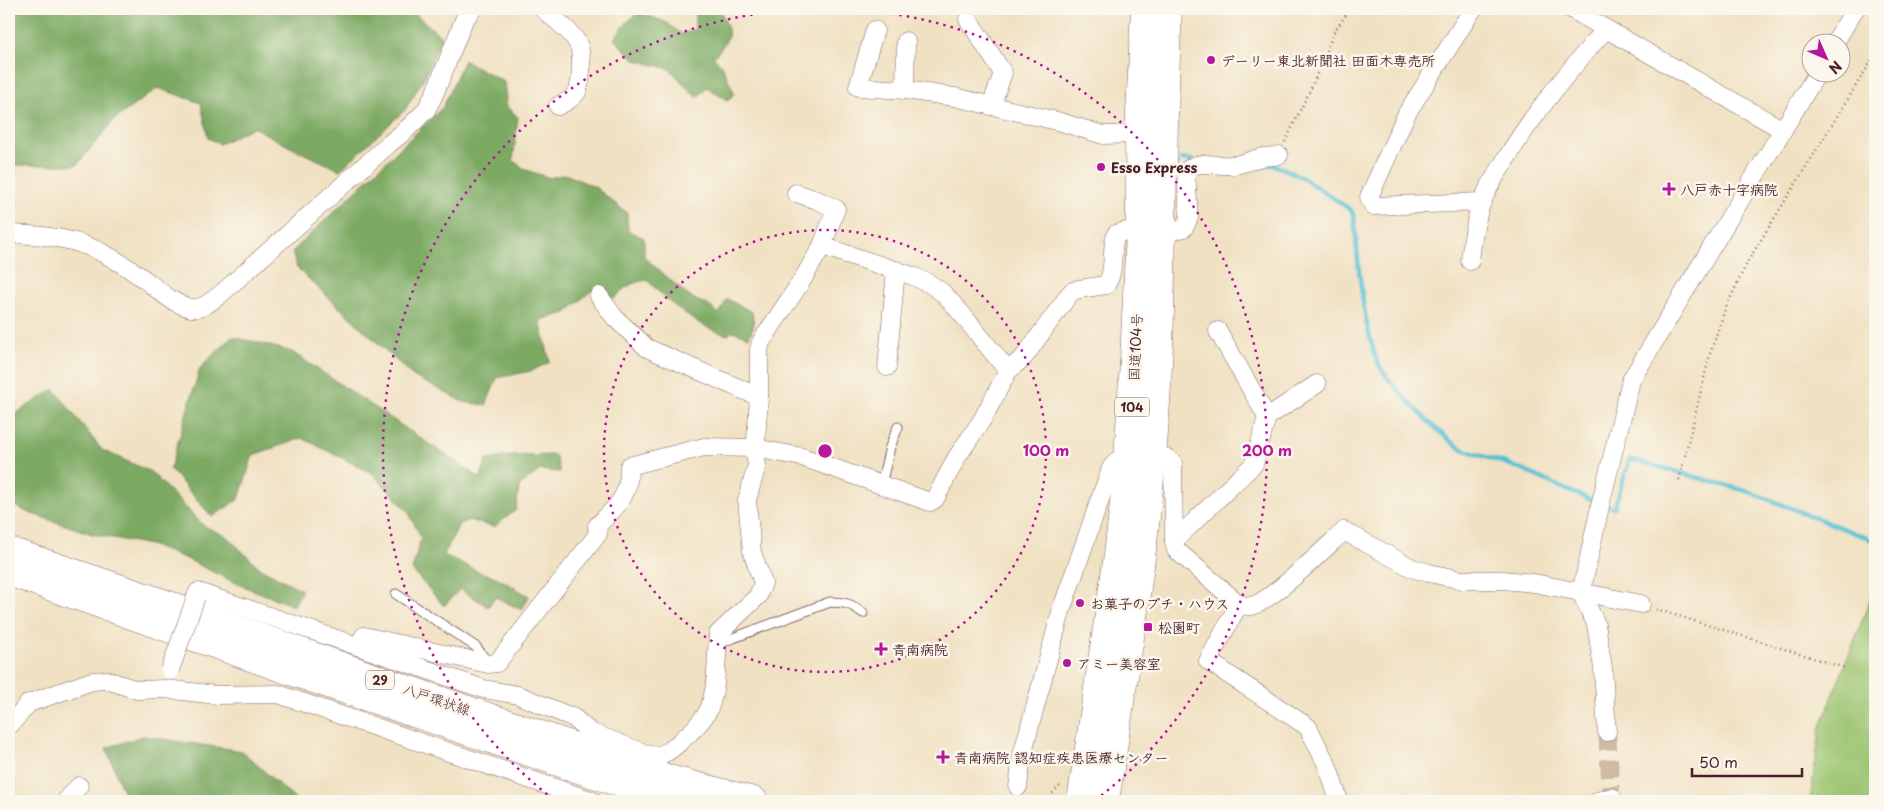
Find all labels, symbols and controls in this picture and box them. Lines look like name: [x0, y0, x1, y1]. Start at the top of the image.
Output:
north arrow: [1802, 32, 1852, 82]
place label: デーリー東北新聞社 田面木専売所: [1221, 50, 1435, 71]
marker: デーリー東北新聞社 田面木専売所: [1205, 54, 1217, 66]
text: N: [1824, 56, 1847, 79]
place label: Esso Express: [1111, 157, 1198, 178]
marker: Esso Express: [1095, 161, 1107, 173]
place label: 八戸赤十字病院: [1680, 179, 1778, 200]
marker: 八戸赤十字病院: [1662, 182, 1676, 196]
street label: 国道104号: [1123, 313, 1147, 381]
road number: 104: [1114, 398, 1150, 417]
text: 100 m: [1023, 438, 1069, 461]
text: 200 m: [1242, 438, 1292, 461]
centre of rings: [816, 442, 834, 460]
place label: お菓子のプチ・ハウス: [1090, 593, 1229, 614]
marker: お菓子のプチ・ハウス: [1074, 597, 1086, 609]
place label: 松園町: [1158, 617, 1200, 638]
marker: 松園町: [1142, 621, 1154, 633]
place label: 青南病院: [892, 639, 948, 660]
marker: 青南病院: [874, 642, 888, 656]
place label: アミー美容室: [1077, 653, 1161, 674]
marker: アミー美容室: [1061, 657, 1073, 669]
road number: 29: [366, 670, 394, 690]
street label: 八戸環状線: [400, 678, 474, 720]
scale bar: [1692, 745, 1802, 777]
place label: 青南病院 認知症疾患医療センター: [954, 747, 1169, 768]
marker: 青南病院 認知症疾患医療センター: [936, 750, 950, 764]
text: 50 m: [1699, 750, 1738, 773]

